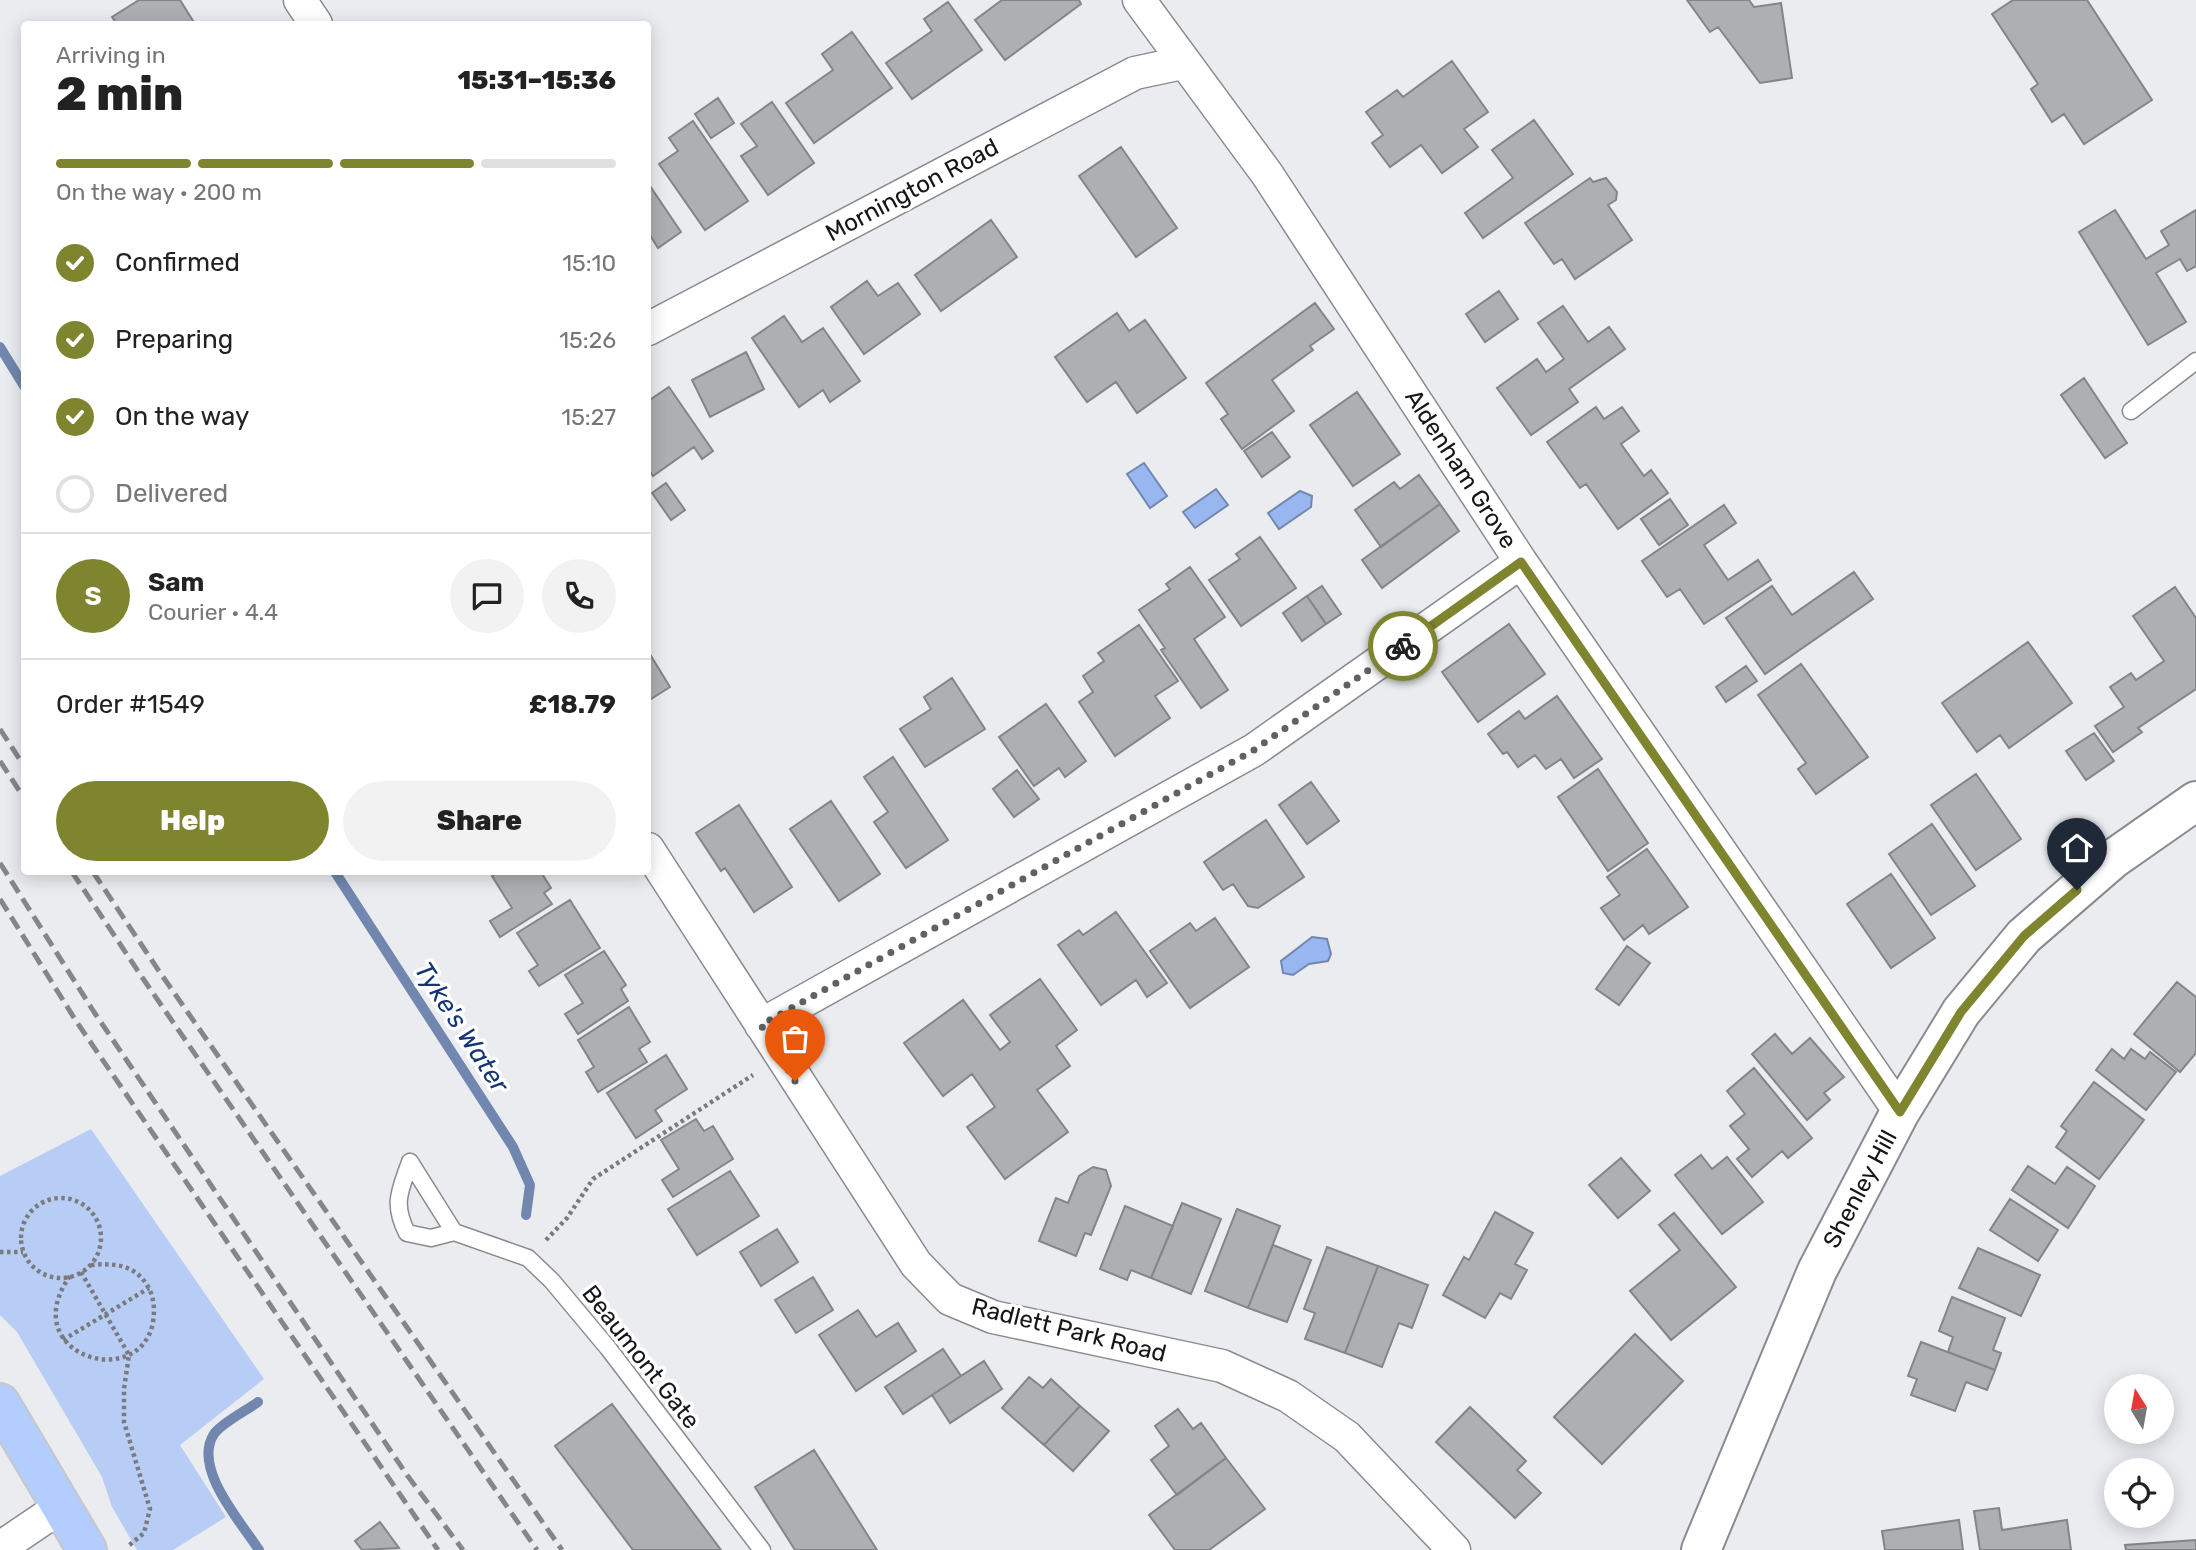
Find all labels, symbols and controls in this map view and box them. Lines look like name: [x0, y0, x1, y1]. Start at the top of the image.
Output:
text: Arriving in: [56, 41, 166, 69]
text: 15:31–15:36: [457, 65, 616, 96]
text: 2 min: [56, 67, 183, 122]
street label: Mornington Road: [821, 133, 1003, 247]
text: On the way · 200 m: [56, 178, 262, 206]
icon: check: [56, 244, 94, 282]
text: Confirmed: [115, 247, 240, 278]
text: 15:10: [562, 249, 616, 277]
icon: check: [56, 321, 94, 359]
text: Preparing: [115, 324, 233, 355]
text: 15:26: [559, 326, 616, 354]
street label: Aldenham Grove: [1399, 384, 1523, 554]
icon: check: [56, 398, 94, 436]
text: On the way: [115, 401, 249, 432]
text: 15:27: [561, 403, 616, 431]
text: Delivered: [115, 478, 228, 509]
button: chat: [450, 559, 524, 633]
button: phone: [542, 559, 616, 633]
text: Sam: [148, 567, 204, 598]
text: S: [84, 581, 102, 612]
text: Courier · 4.4: [148, 598, 278, 626]
courier: [1368, 611, 1438, 681]
icon: bike: [1384, 627, 1422, 665]
text: Order #1549: [56, 689, 205, 720]
text: £18.79: [529, 689, 616, 720]
button: Help: [56, 781, 329, 861]
button: Share: [343, 781, 616, 861]
pin: [2047, 818, 2107, 890]
icon: home: [2058, 829, 2096, 867]
water label: Tyke's Water: [408, 956, 516, 1099]
pin: [765, 1009, 825, 1081]
icon: bag: [776, 1020, 814, 1058]
street label: Shenley Hill: [1817, 1125, 1903, 1253]
street label: Beaumont Gate: [576, 1280, 706, 1434]
street label: Radlett Park Road: [969, 1292, 1169, 1368]
north arrow: [2104, 1374, 2174, 1444]
map controls: [2104, 1374, 2174, 1528]
button: locate: [2104, 1458, 2174, 1528]

